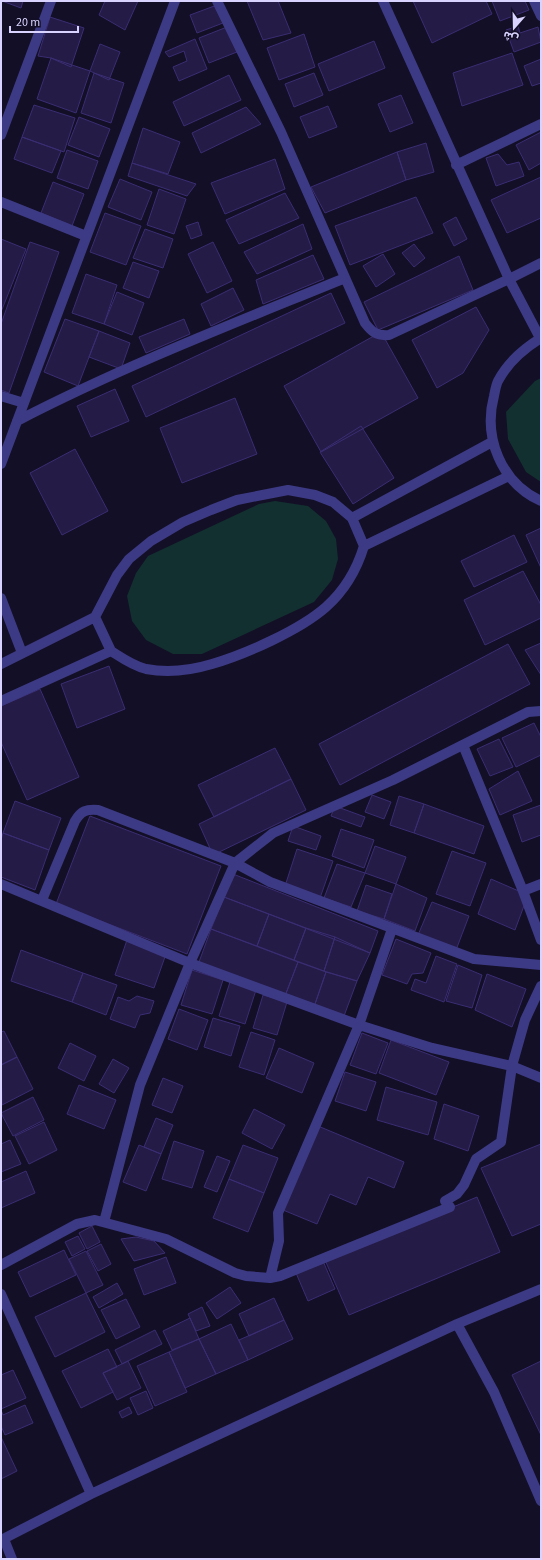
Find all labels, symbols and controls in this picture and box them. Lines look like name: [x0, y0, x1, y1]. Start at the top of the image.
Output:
scale bar: [10, 8, 78, 34]
north arrow: [494, 8, 534, 48]
text: 20 m: [16, 14, 40, 31]
text: ش: [501, 27, 520, 47]

